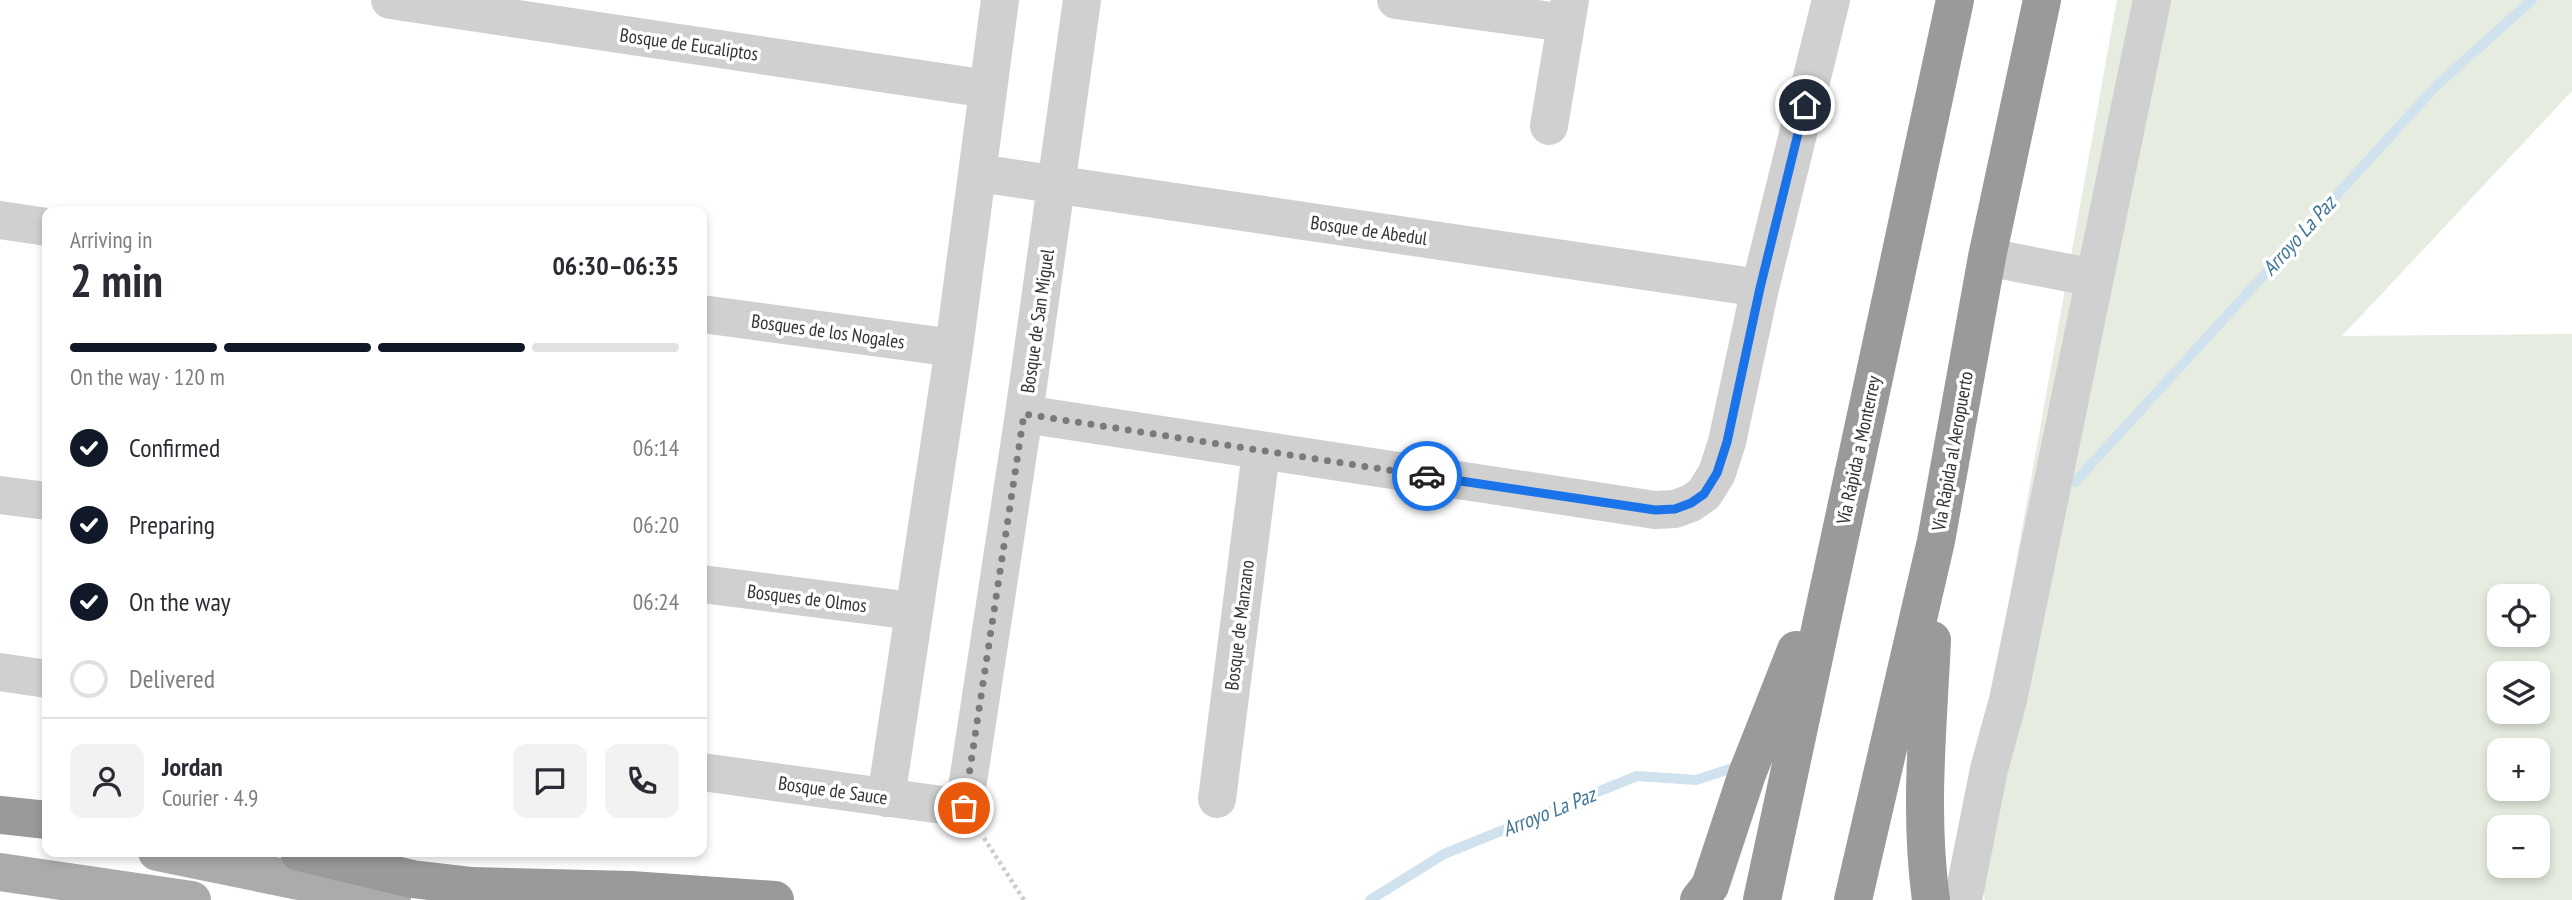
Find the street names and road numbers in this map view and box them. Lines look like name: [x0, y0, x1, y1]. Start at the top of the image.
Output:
street label: Bosque de Eucaliptos: [618, 22, 760, 66]
street label: Bosque de Abedul: [1309, 210, 1429, 250]
street label: Bosque de San Miguel: [1015, 247, 1059, 395]
street label: Bosques de los Nogales: [750, 308, 906, 354]
street label: Vía Rápida al Aeropuerto: [1926, 369, 1978, 534]
street label: Vía Rápida a Monterrey: [1830, 373, 1886, 527]
street label: Bosque de Manzano: [1219, 559, 1259, 691]
street label: Bosques de Olmos: [746, 579, 868, 617]
street label: Bosque de Sauce: [777, 770, 889, 810]

